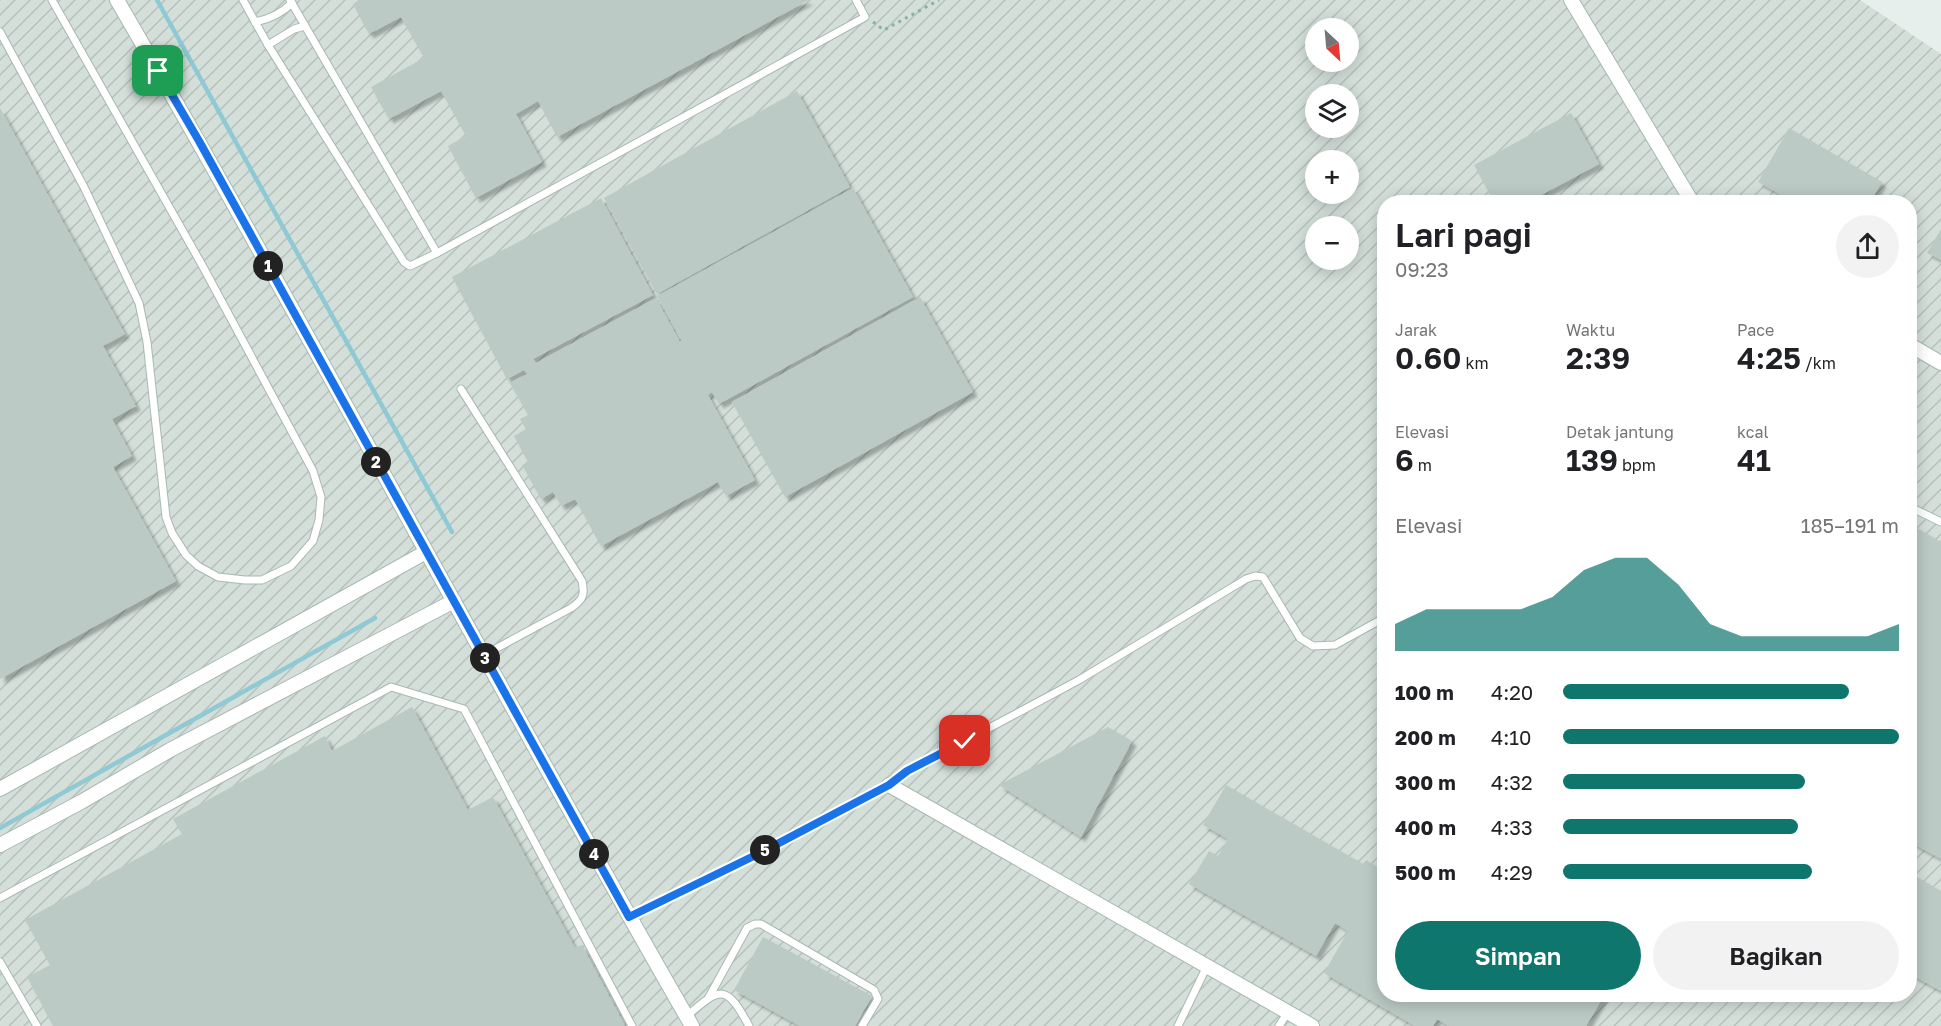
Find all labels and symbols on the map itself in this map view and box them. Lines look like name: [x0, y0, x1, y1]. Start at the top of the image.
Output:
north arrow: [1305, 18, 1359, 72]
pin: [132, 45, 183, 96]
pin: 1: [253, 251, 283, 281]
pin: 2: [361, 447, 391, 477]
pin: 3: [470, 643, 500, 673]
pin: [939, 715, 990, 766]
pin: 5: [750, 835, 780, 865]
pin: 4: [579, 839, 609, 869]

